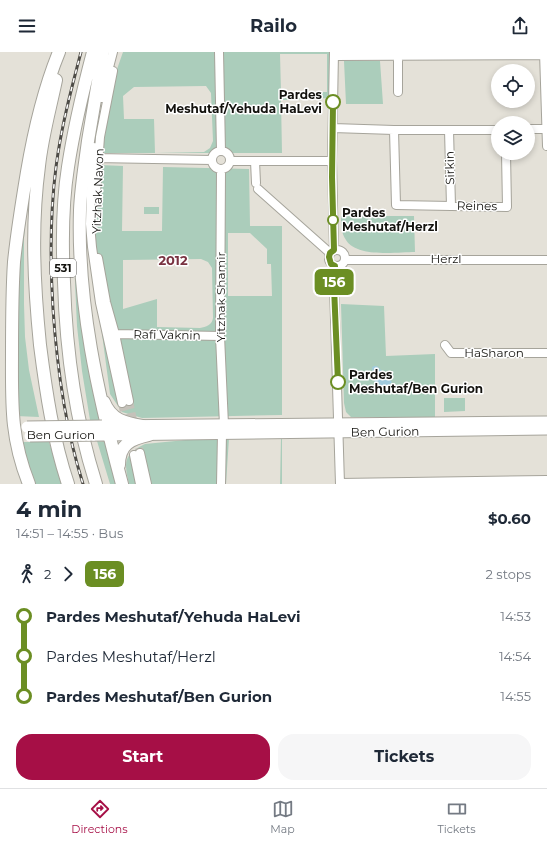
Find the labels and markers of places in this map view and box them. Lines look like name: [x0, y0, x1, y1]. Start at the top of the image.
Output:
place label: Pardes Meshutaf/Yehuda HaLevi: [165, 87, 323, 116]
marker: Pardes Meshutaf/Yehuda HaLevi: [325, 94, 341, 110]
place label: Pardes Meshutaf/Herzl: [342, 205, 438, 234]
marker: Pardes Meshutaf/Herzl: [327, 214, 339, 226]
place label: Pardes Meshutaf/Ben Gurion: [349, 367, 483, 396]
marker: Pardes Meshutaf/Ben Gurion: [330, 374, 346, 390]

